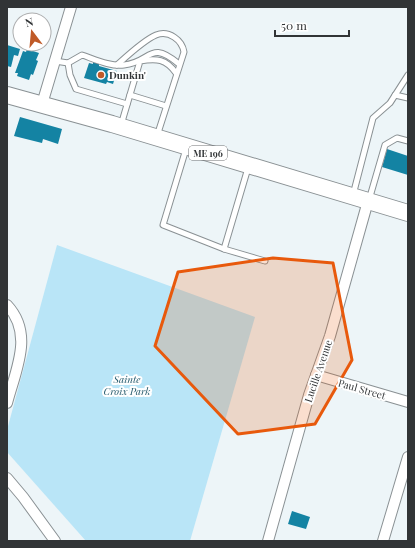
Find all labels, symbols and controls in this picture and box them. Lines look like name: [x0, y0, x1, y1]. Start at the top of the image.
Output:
north arrow: [12, 12, 52, 52]
scale bar: [275, 12, 349, 38]
text: N: [23, 14, 35, 30]
text: 50 m: [281, 17, 307, 33]
place label: Dunkin': [109, 68, 146, 82]
marker: Dunkin': [96, 70, 106, 80]
road number: ME 196: [189, 146, 227, 160]
street label: Lucille Avenue: [301, 338, 335, 404]
park label: Sainte Croix Park: [104, 372, 150, 398]
street label: Paul Street: [337, 376, 388, 403]

